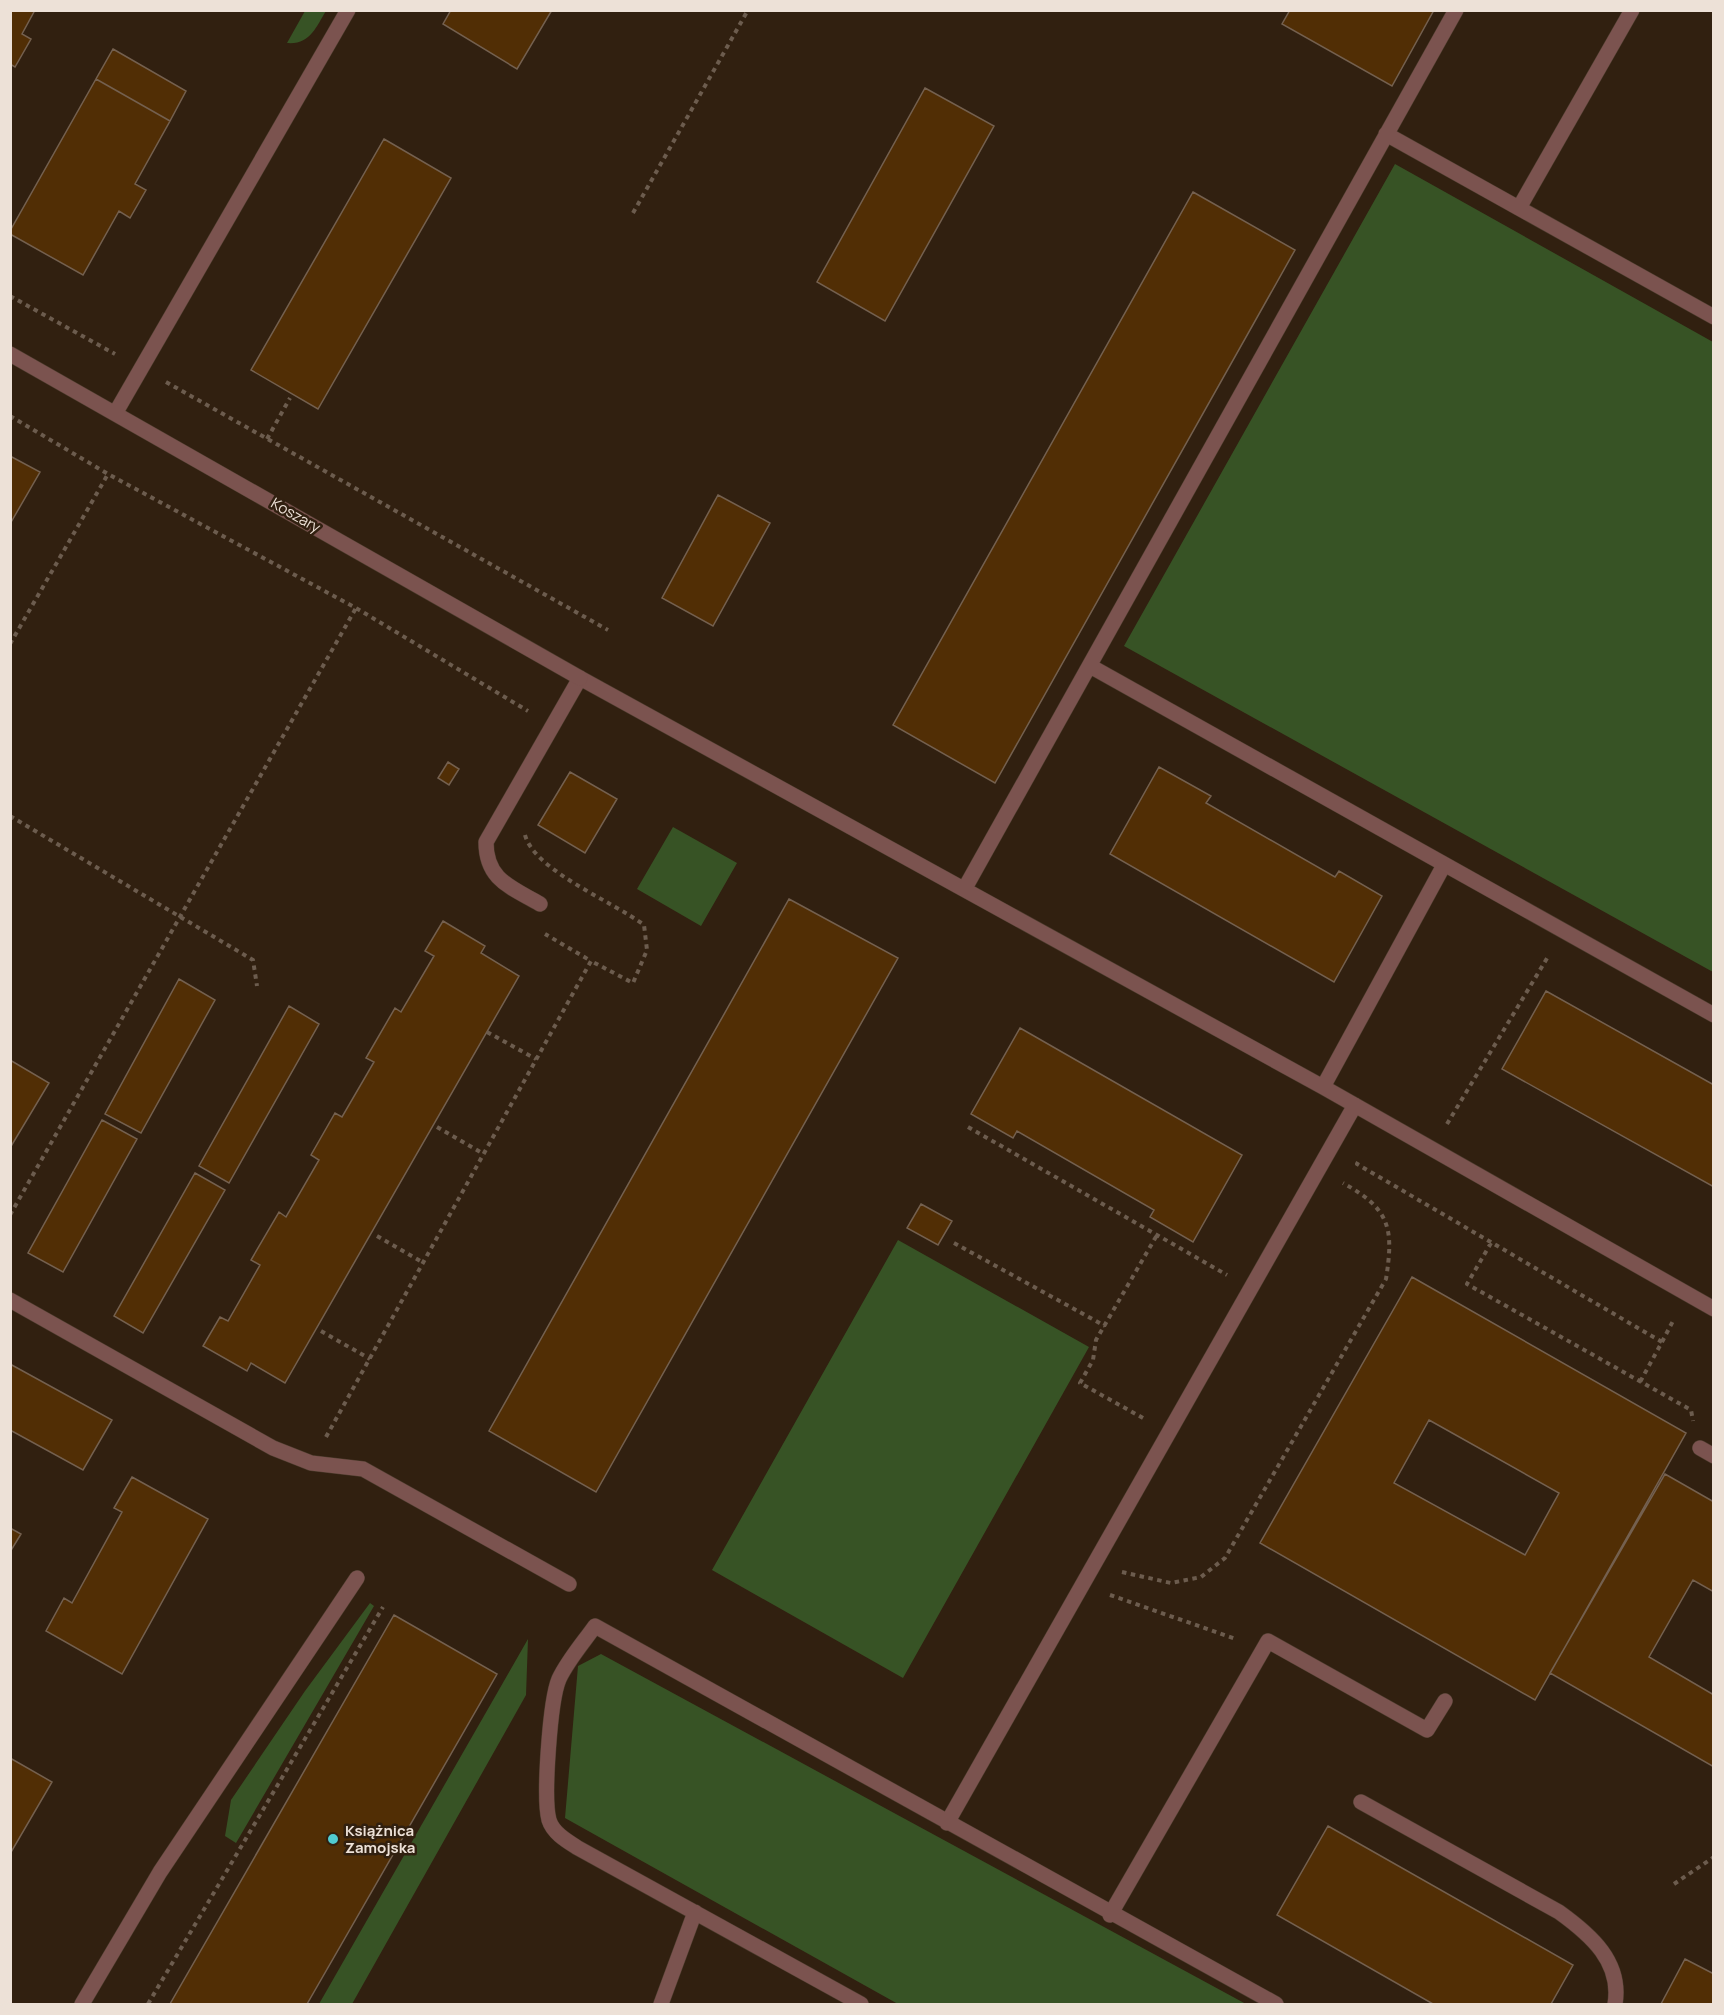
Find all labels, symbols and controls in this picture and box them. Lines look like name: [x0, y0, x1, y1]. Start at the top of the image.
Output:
street label: Koszary: [267, 492, 325, 538]
place label: Książnica Zamojska: [345, 1820, 415, 1858]
marker: Książnica Zamojska: [326, 1832, 340, 1846]

